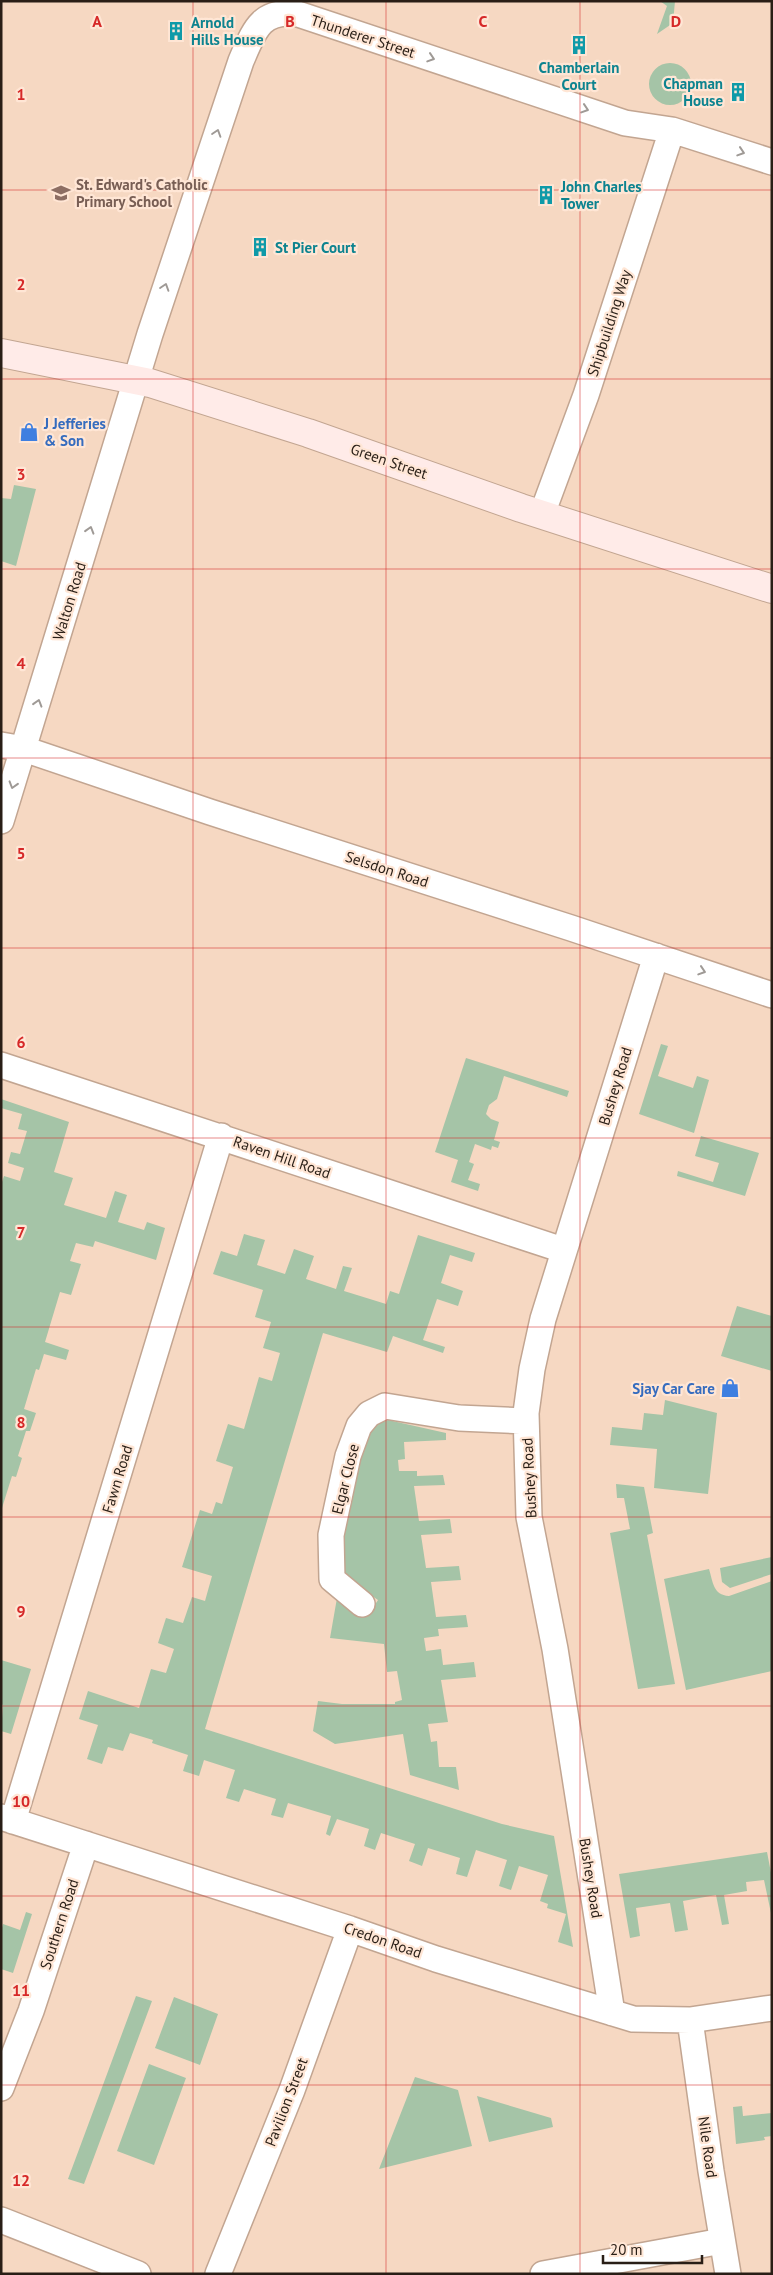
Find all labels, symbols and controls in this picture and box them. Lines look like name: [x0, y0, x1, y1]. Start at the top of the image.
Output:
street label: Thunderer Street: [308, 10, 418, 62]
text: A: [92, 11, 102, 31]
text: B: [285, 11, 295, 31]
text: C: [479, 11, 488, 31]
text: D: [671, 11, 681, 31]
place label: Arnold Hills House: [191, 13, 264, 49]
building icon: Arnold Hills House: [165, 20, 187, 42]
building icon: Chamberlain Court: [568, 34, 590, 56]
one-way arrow: [426, 52, 434, 62]
place label: Chamberlain Court: [538, 58, 620, 94]
place label: Chapman House: [663, 74, 723, 110]
building icon: Chapman House: [727, 81, 749, 103]
text: 1: [16, 84, 26, 104]
one-way arrow: [580, 104, 589, 114]
one-way arrow: [211, 129, 221, 138]
one-way arrow: [736, 147, 745, 157]
place label: St. Edward's Catholic Primary School: [76, 175, 208, 211]
place label: John Charles Tower: [560, 177, 642, 213]
school or university icon: St. Edward's Catholic Primary School: [50, 182, 72, 204]
building icon: John Charles Tower: [535, 184, 557, 206]
building icon: St Pier Court: [249, 236, 271, 258]
place label: St Pier Court: [275, 238, 357, 257]
street label: Shipbuilding Way: [583, 267, 635, 379]
text: 2: [16, 274, 26, 294]
one-way arrow: [160, 284, 170, 292]
place label: J Jefferies & Son: [43, 414, 106, 450]
shop icon: J Jefferies & Son: [18, 421, 40, 443]
street label: Green Street: [348, 439, 430, 483]
text: 3: [16, 464, 26, 484]
one-way arrow: [85, 527, 95, 535]
street label: Walton Road: [48, 560, 90, 642]
text: 4: [16, 653, 26, 673]
one-way arrow: [32, 699, 42, 707]
one-way arrow: [8, 780, 18, 789]
text: 5: [16, 843, 26, 863]
street label: Selsdon Road: [343, 847, 431, 891]
one-way arrow: [698, 965, 706, 975]
text: 6: [16, 1032, 26, 1052]
street label: Bushey Road: [594, 1045, 636, 1127]
street label: Raven Hill Road: [231, 1131, 333, 1183]
text: 7: [16, 1222, 26, 1242]
shop icon: Sjay Car Care: [719, 1377, 741, 1399]
place label: Sjay Car Care: [632, 1379, 715, 1398]
text: 8: [16, 1412, 26, 1432]
street label: Bushey Road: [517, 1437, 541, 1519]
street label: Elgar Close: [327, 1442, 363, 1516]
street label: Fawn Road: [98, 1443, 136, 1515]
text: 9: [16, 1601, 26, 1621]
text: 10: [12, 1791, 30, 1811]
street label: Bushey Road: [575, 1837, 607, 1919]
street label: Southern Road: [35, 1876, 83, 1972]
street label: Credon Road: [342, 1918, 424, 1962]
text: 11: [12, 1980, 30, 2000]
street label: Pavilion Street: [260, 2055, 312, 2149]
street label: Nile Road: [694, 2115, 722, 2179]
text: 12: [12, 2170, 30, 2190]
scale bar: [603, 2232, 702, 2264]
text: 20 m: [610, 2240, 643, 2259]

